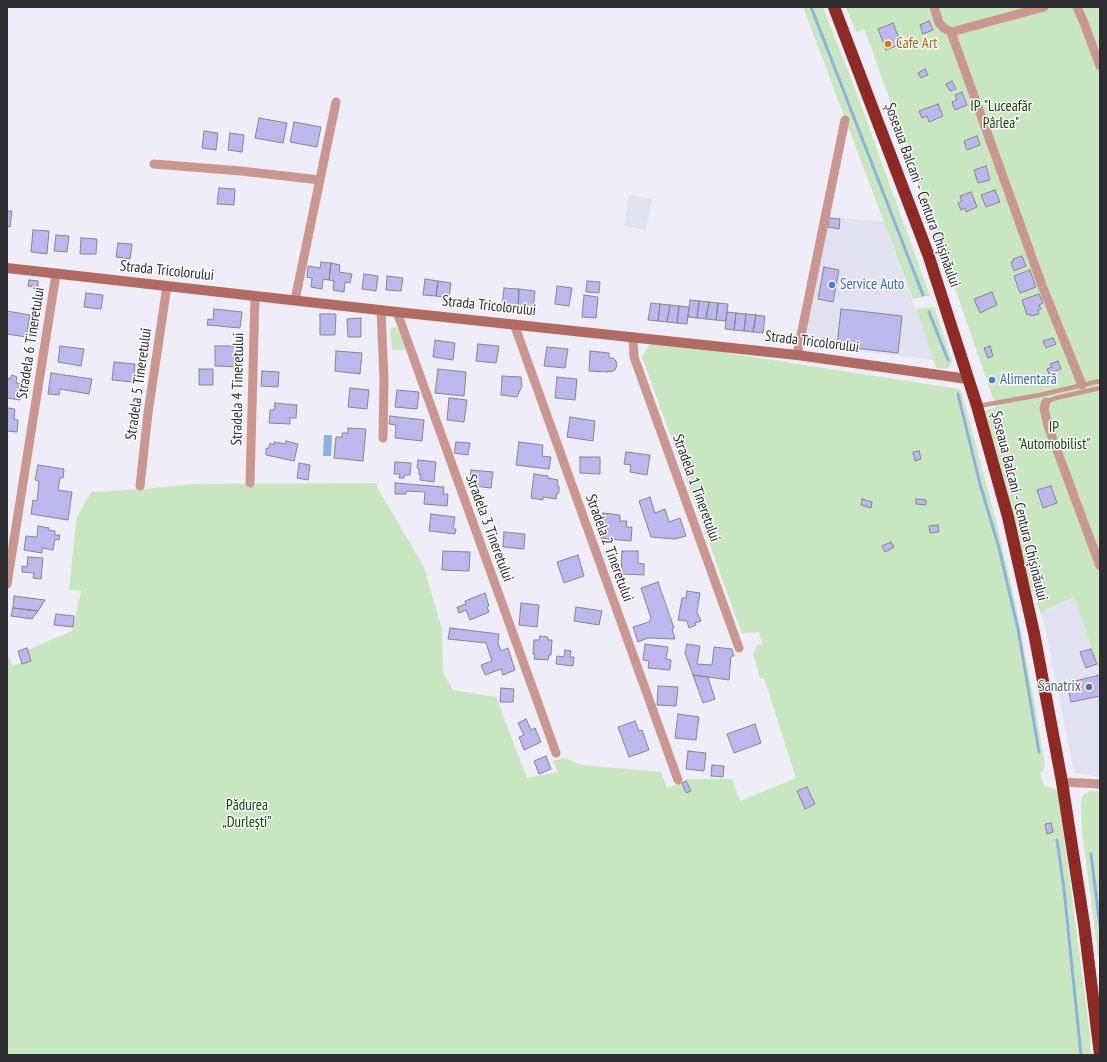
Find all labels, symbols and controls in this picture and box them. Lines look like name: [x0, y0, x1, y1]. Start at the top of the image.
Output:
place label: Cafe Art: [896, 35, 937, 53]
marker: Cafe Art: [883, 39, 893, 49]
park label: IP "Luceafăr Pârlea": [970, 98, 1032, 133]
street label: Șoseaua Balcani - Centura Chișinăului: [880, 100, 964, 290]
street label: Strada Tricolorului: [119, 257, 215, 285]
place label: Service Auto: [840, 276, 904, 294]
marker: Service Auto: [827, 280, 837, 290]
street label: Stradela 6 Tineretului: [13, 286, 49, 400]
street label: Strada Tricolorului: [441, 292, 537, 320]
street label: Stradela 5 Tineretului: [122, 327, 156, 441]
street label: Strada Tricolorului: [764, 327, 860, 357]
street label: Stradela 4 Tineretului: [228, 332, 248, 446]
place label: Alimentară: [1000, 371, 1057, 389]
marker: Alimentară: [987, 375, 997, 385]
street label: Șoseaua Balcani - Centura Chișinăului: [987, 409, 1051, 603]
park label: IP "Automobilist": [1017, 419, 1091, 454]
street label: Stradela 1 Tineretului: [668, 432, 724, 544]
street label: Stradela 3 Tineretului: [461, 472, 517, 584]
street label: Stradela 2 Tineretului: [581, 492, 637, 604]
place label: Sanatrix: [1038, 678, 1081, 696]
marker: Sanatrix: [1084, 682, 1094, 692]
park label: Pădurea „Durlești”: [222, 797, 272, 832]

